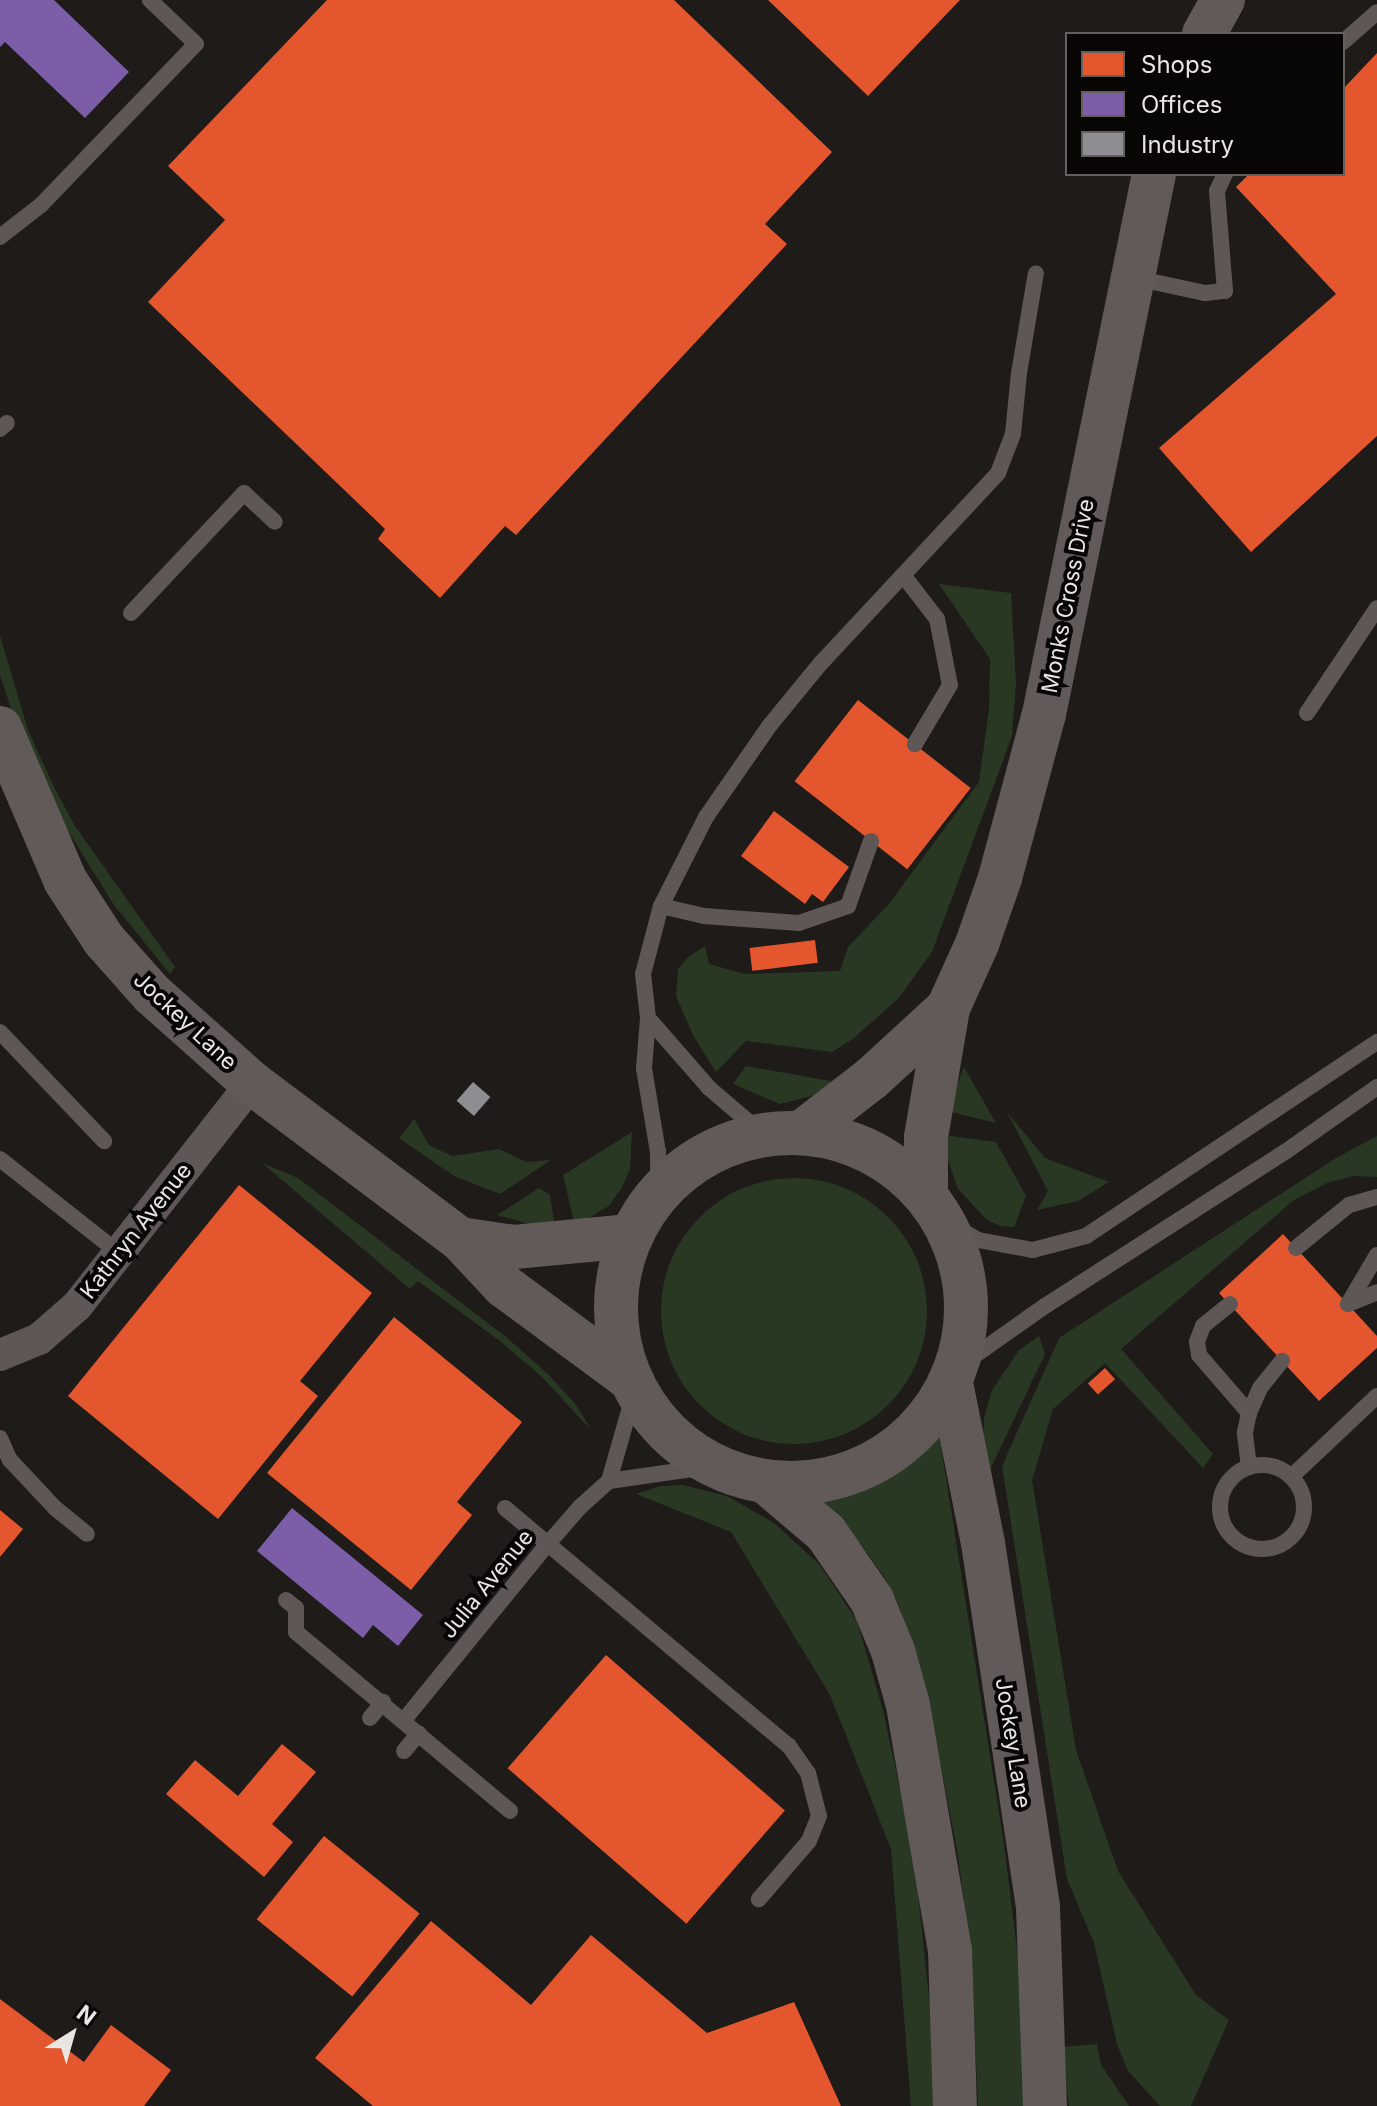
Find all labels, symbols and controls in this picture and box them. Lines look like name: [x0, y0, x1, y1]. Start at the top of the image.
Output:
legend: [1065, 32, 1345, 176]
text: Shops: [1141, 50, 1212, 79]
text: Offices: [1141, 90, 1222, 119]
text: Industry: [1141, 130, 1234, 159]
street label: Monks Cross Drive: [1036, 497, 1100, 695]
street label: Jockey Lane: [128, 967, 242, 1075]
street label: Kathryn Avenue: [75, 1158, 197, 1304]
street label: Julia Avenue: [435, 1524, 539, 1644]
street label: Jockey Lane: [990, 1676, 1036, 1810]
north arrow: [32, 1994, 112, 2074]
text: N: [72, 1999, 101, 2030]

